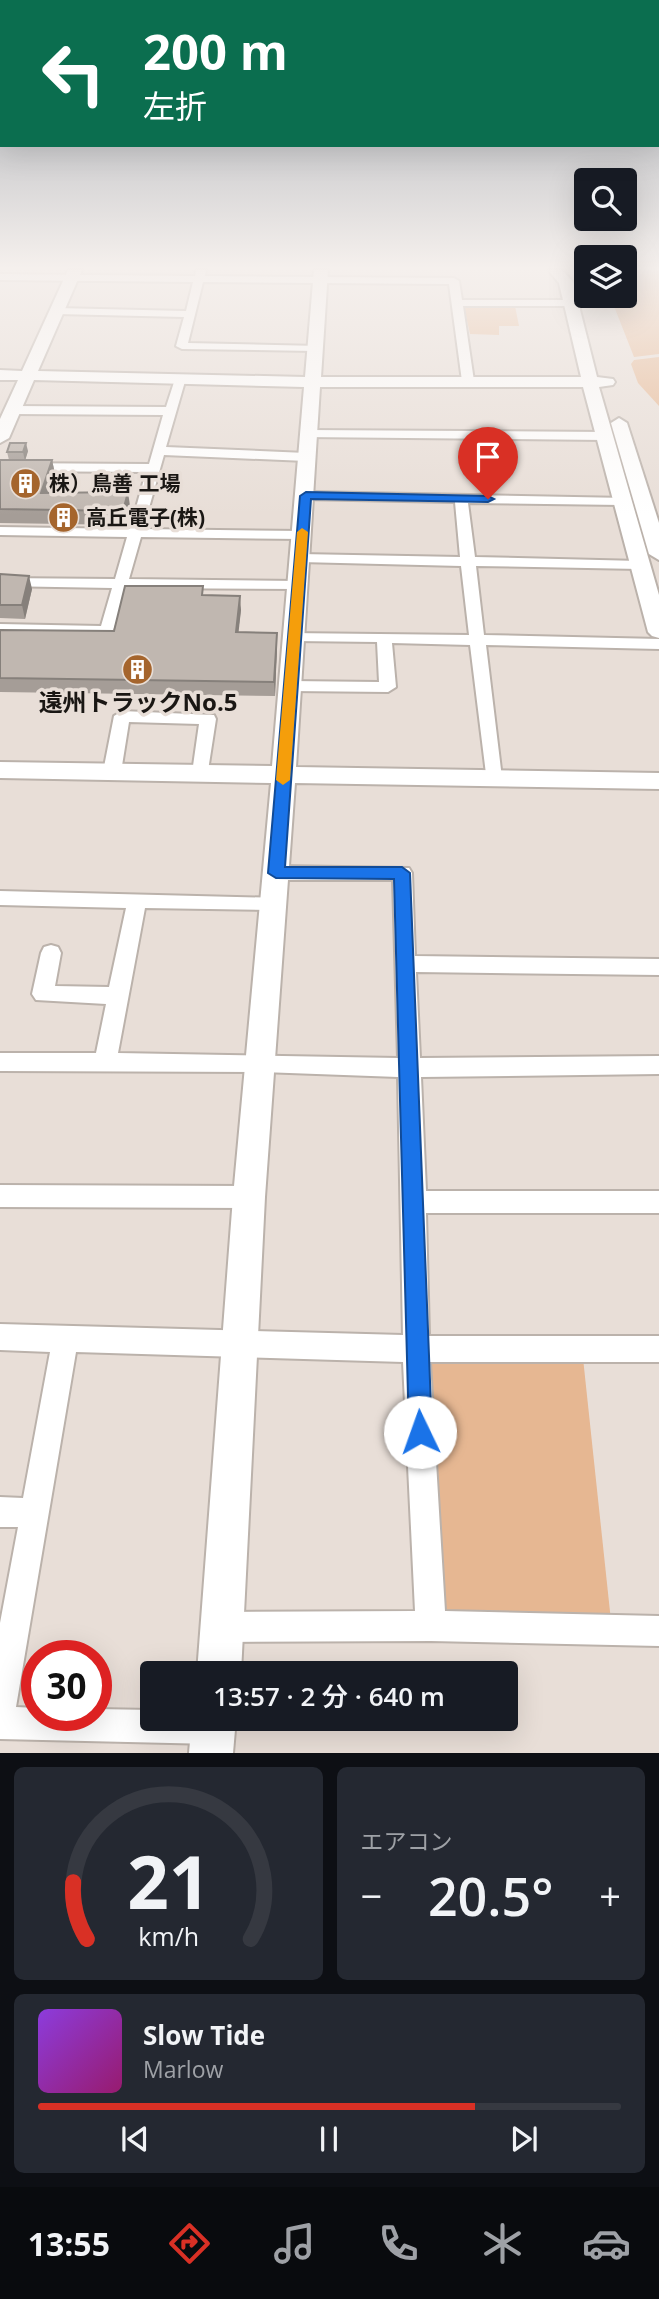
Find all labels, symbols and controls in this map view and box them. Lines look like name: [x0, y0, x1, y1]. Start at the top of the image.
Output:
text: 200 m: [143, 18, 288, 84]
icon: left: [28, 28, 119, 119]
text: 左折: [143, 84, 207, 127]
map controls: [574, 168, 637, 308]
button: search: [574, 168, 637, 231]
button: layers: [574, 245, 637, 308]
pin: [458, 427, 518, 499]
icon: arrive: [469, 438, 507, 476]
building icon: 株）鳥善 工場: [9, 467, 43, 501]
place label: 株）鳥善 工場: [49, 469, 180, 497]
building icon: 高丘電子(株): [46, 501, 80, 535]
place label: 高丘電子(株): [86, 503, 205, 531]
building icon: 遠州トラックNo.5: [121, 652, 155, 686]
place label: 遠州トラックNo.5: [39, 685, 237, 718]
position arrow: [383, 1395, 457, 1469]
speed limit sign: 30: [21, 1640, 112, 1731]
text: 13:57 · 2 分 · 640 m: [213, 1678, 445, 1714]
text: エアコン: [361, 1825, 453, 1857]
text: 21: [127, 1832, 210, 1931]
text: 20.5°: [428, 1860, 554, 1931]
text: −: [361, 1869, 382, 1921]
text: +: [599, 1869, 621, 1921]
text: km/h: [138, 1919, 199, 1953]
text: Slow Tide: [143, 2017, 265, 2053]
text: Marlow: [143, 2053, 223, 2085]
icon: previous: [116, 2120, 154, 2158]
icon: pause: [310, 2120, 348, 2158]
icon: next: [505, 2120, 543, 2158]
icon: directions: [165, 2219, 214, 2268]
icon: music: [270, 2219, 319, 2268]
icon: phone: [374, 2219, 423, 2268]
icon: climate: [478, 2219, 527, 2268]
icon: car: [582, 2219, 631, 2268]
text: 13:55: [28, 2222, 110, 2265]

